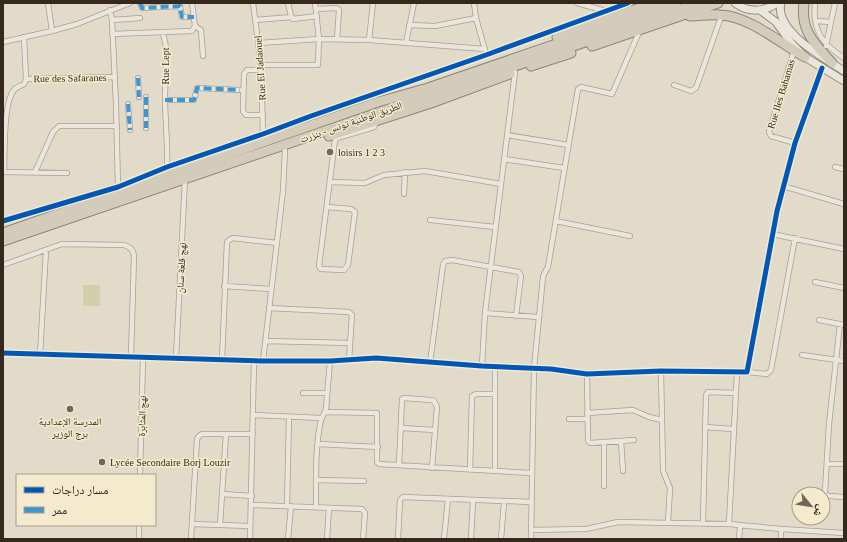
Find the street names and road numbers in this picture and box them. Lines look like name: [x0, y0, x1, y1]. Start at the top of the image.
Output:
street label: Rue El Jadaouel: [252, 35, 268, 101]
street label: Rue Lept: [160, 47, 171, 84]
street label: Rue Iles Bahamas: [765, 58, 797, 130]
street label: Rue des Safaranes: [33, 72, 107, 84]
street label: الطريق الوطنية تونس - بنزرت: [299, 99, 404, 146]
street label: نهج قلعة سنان: [174, 242, 189, 294]
street label: نهج المثابرة: [136, 395, 149, 437]

